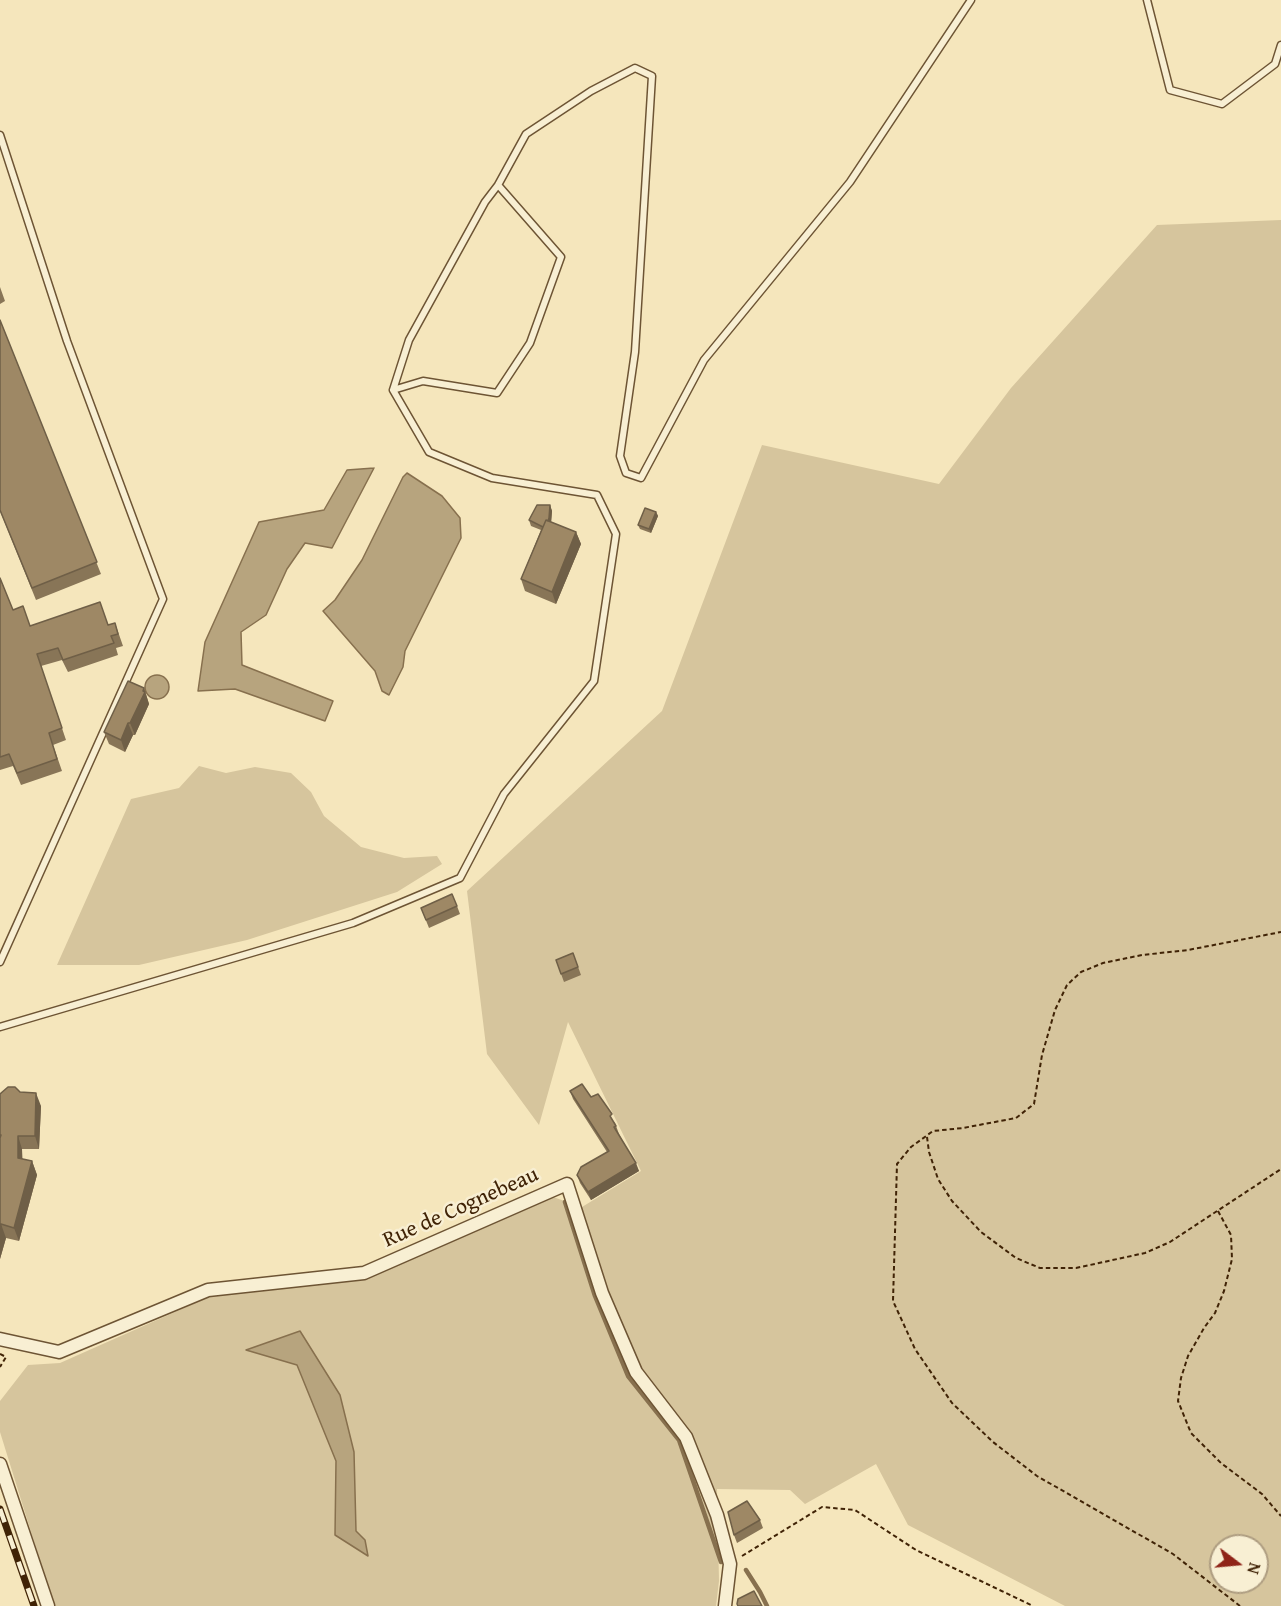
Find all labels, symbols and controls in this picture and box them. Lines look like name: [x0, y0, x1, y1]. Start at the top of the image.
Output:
street label: Rue de Cognebeau: [379, 1162, 543, 1254]
north arrow: [1209, 1534, 1269, 1594]
text: N: [1241, 1560, 1267, 1577]

